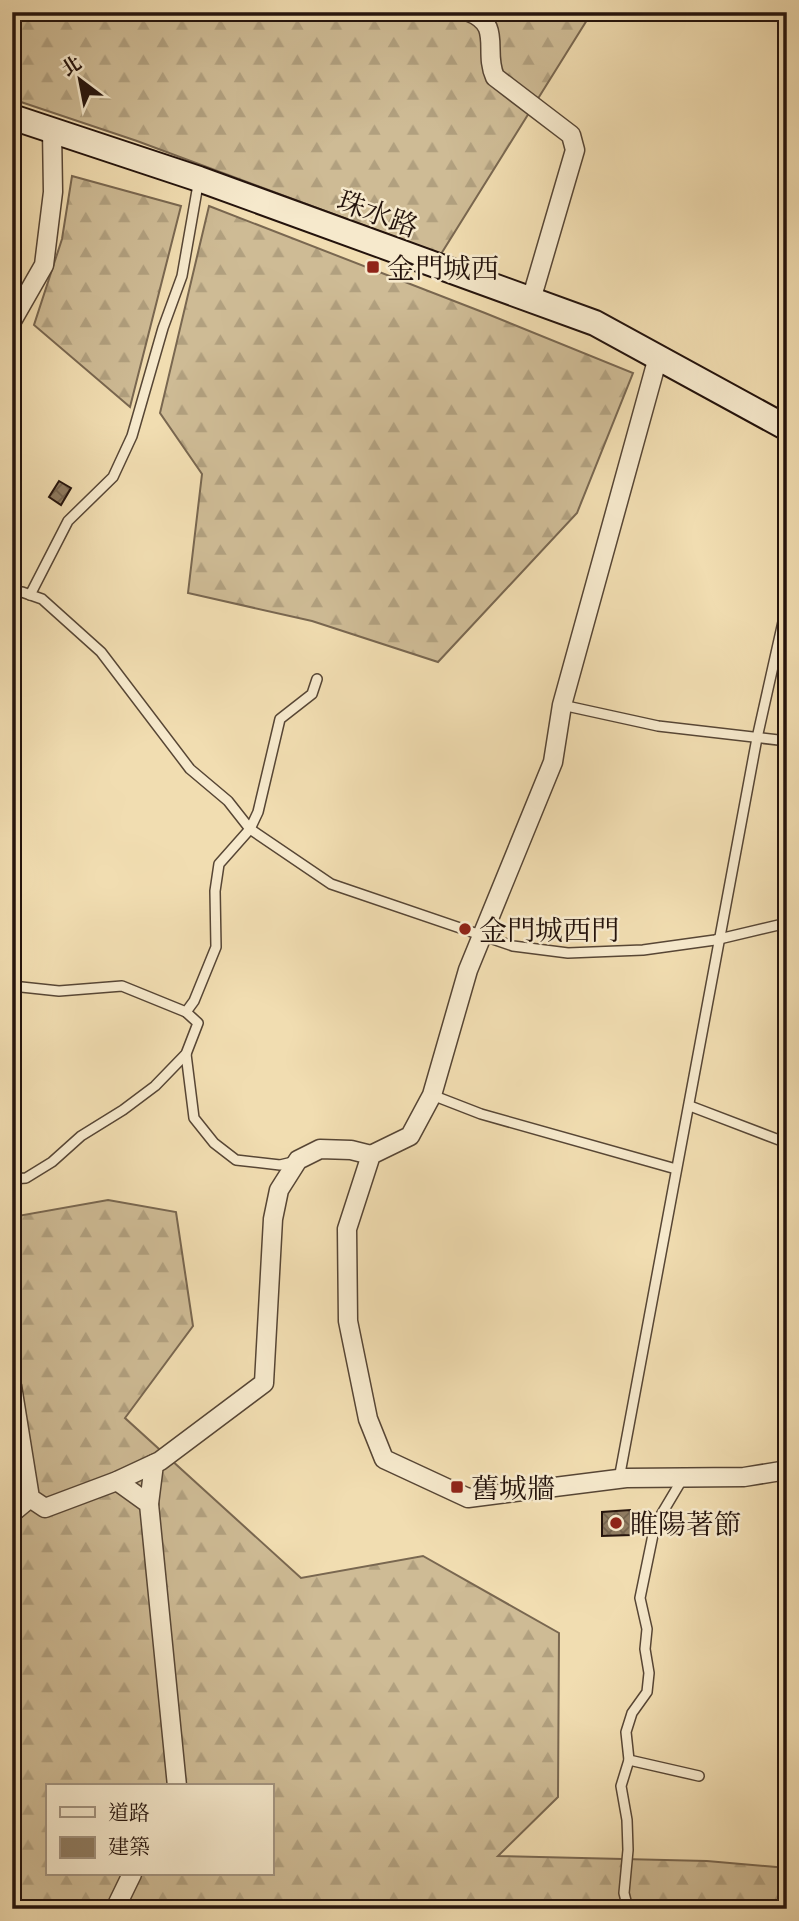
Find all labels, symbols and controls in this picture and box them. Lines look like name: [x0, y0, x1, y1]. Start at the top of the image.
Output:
north arrow: [46, 46, 116, 116]
text: 北: [56, 49, 86, 82]
street label: 珠水路: [332, 179, 424, 247]
place label: 金門城西: [387, 247, 499, 288]
marker: 金門城西: [365, 259, 381, 275]
place label: 金門城西門: [479, 909, 619, 950]
marker: 金門城西門: [457, 921, 473, 937]
place label: 舊城牆: [471, 1467, 555, 1508]
marker: 舊城牆: [449, 1479, 465, 1495]
place label: 睢陽著節: [630, 1503, 742, 1544]
marker: 睢陽著節: [608, 1515, 624, 1531]
legend: [46, 1784, 273, 1876]
text: 道路: [108, 1797, 150, 1828]
text: 建築: [108, 1831, 150, 1862]

